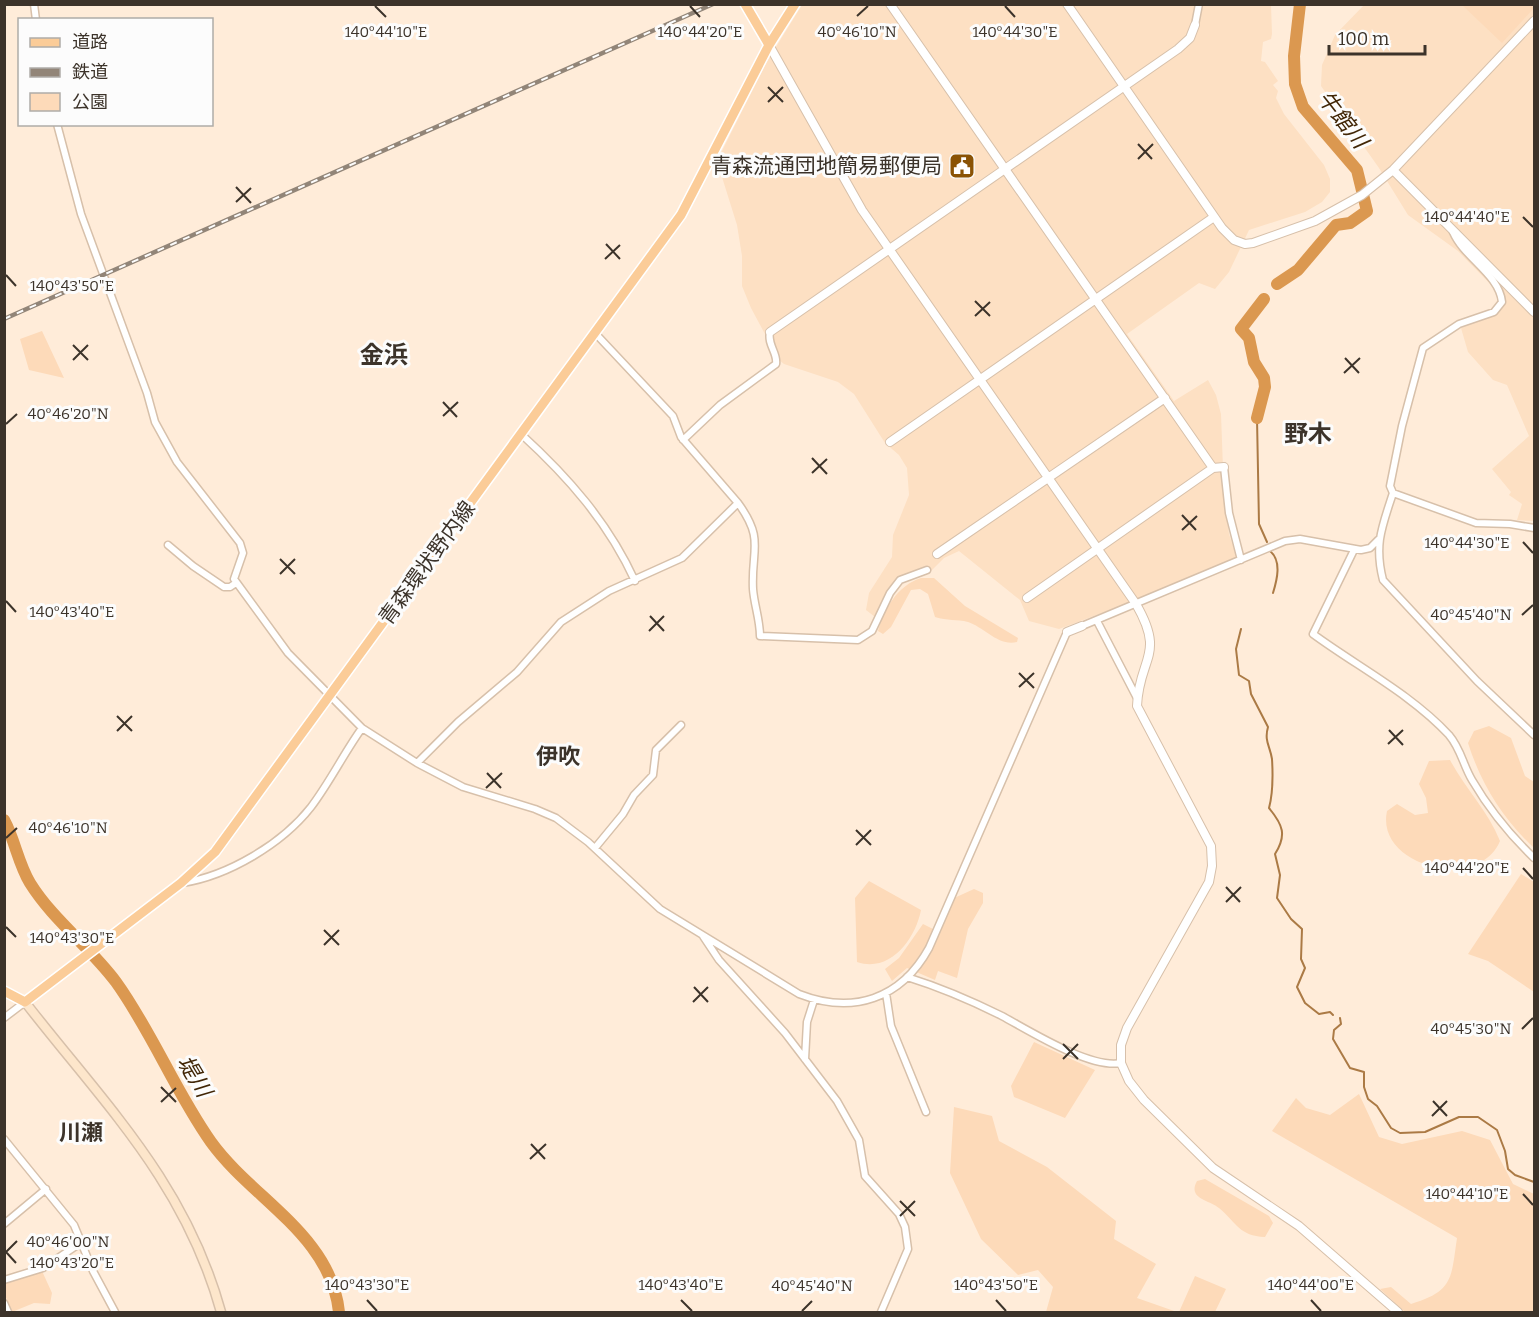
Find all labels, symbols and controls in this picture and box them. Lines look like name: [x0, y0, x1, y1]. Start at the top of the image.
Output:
legend: [18, 18, 213, 126]
scale bar: [1329, 18, 1425, 56]
text: 140°44'10"E: [345, 23, 427, 41]
text: 140°44'20"E: [658, 23, 742, 41]
text: 40°46'10"N: [817, 23, 897, 41]
text: 140°44'30"E: [972, 23, 1058, 41]
text: 100 m: [1338, 28, 1389, 50]
text: 道路: [72, 31, 108, 53]
text: 鉄道: [72, 61, 108, 83]
water label: 牛館川: [1312, 85, 1375, 155]
text: 公園: [72, 91, 108, 113]
public building icon: 青森流通団地簡易郵便局: [947, 151, 977, 181]
place label: 青森流通団地簡易郵便局: [711, 153, 942, 179]
text: 140°44'40"E: [1424, 208, 1510, 226]
text: 140°43'50"E: [30, 277, 114, 295]
district label: 金浜: [360, 341, 408, 369]
text: 40°46'20"N: [27, 405, 109, 423]
district label: 野木: [1284, 420, 1332, 448]
street label: 青森環状野内線: [373, 496, 481, 630]
text: 140°44'30"E: [1424, 534, 1510, 552]
text: 140°43'40"E: [30, 603, 114, 621]
text: 40°45'40"N: [1430, 606, 1512, 624]
district label: 伊吹: [536, 743, 580, 770]
text: 40°46'10"N: [28, 819, 108, 837]
text: 140°44'20"E: [1425, 859, 1509, 877]
text: 140°43'30"E: [30, 929, 114, 947]
text: 40°45'30"N: [1431, 1020, 1512, 1038]
water label: 堤川: [172, 1050, 219, 1104]
district label: 川瀬: [59, 1119, 103, 1146]
text: 140°44'10"E: [1426, 1185, 1508, 1203]
text: 40°46'00"N: [27, 1233, 109, 1251]
text: 140°43'20"E: [30, 1254, 114, 1272]
text: 140°43'30"E: [325, 1276, 409, 1294]
text: 140°43'40"E: [639, 1276, 723, 1294]
text: 140°43'50"E: [954, 1276, 1038, 1294]
text: 140°44'00"E: [1268, 1276, 1354, 1294]
text: 40°45'40"N: [771, 1277, 853, 1295]

